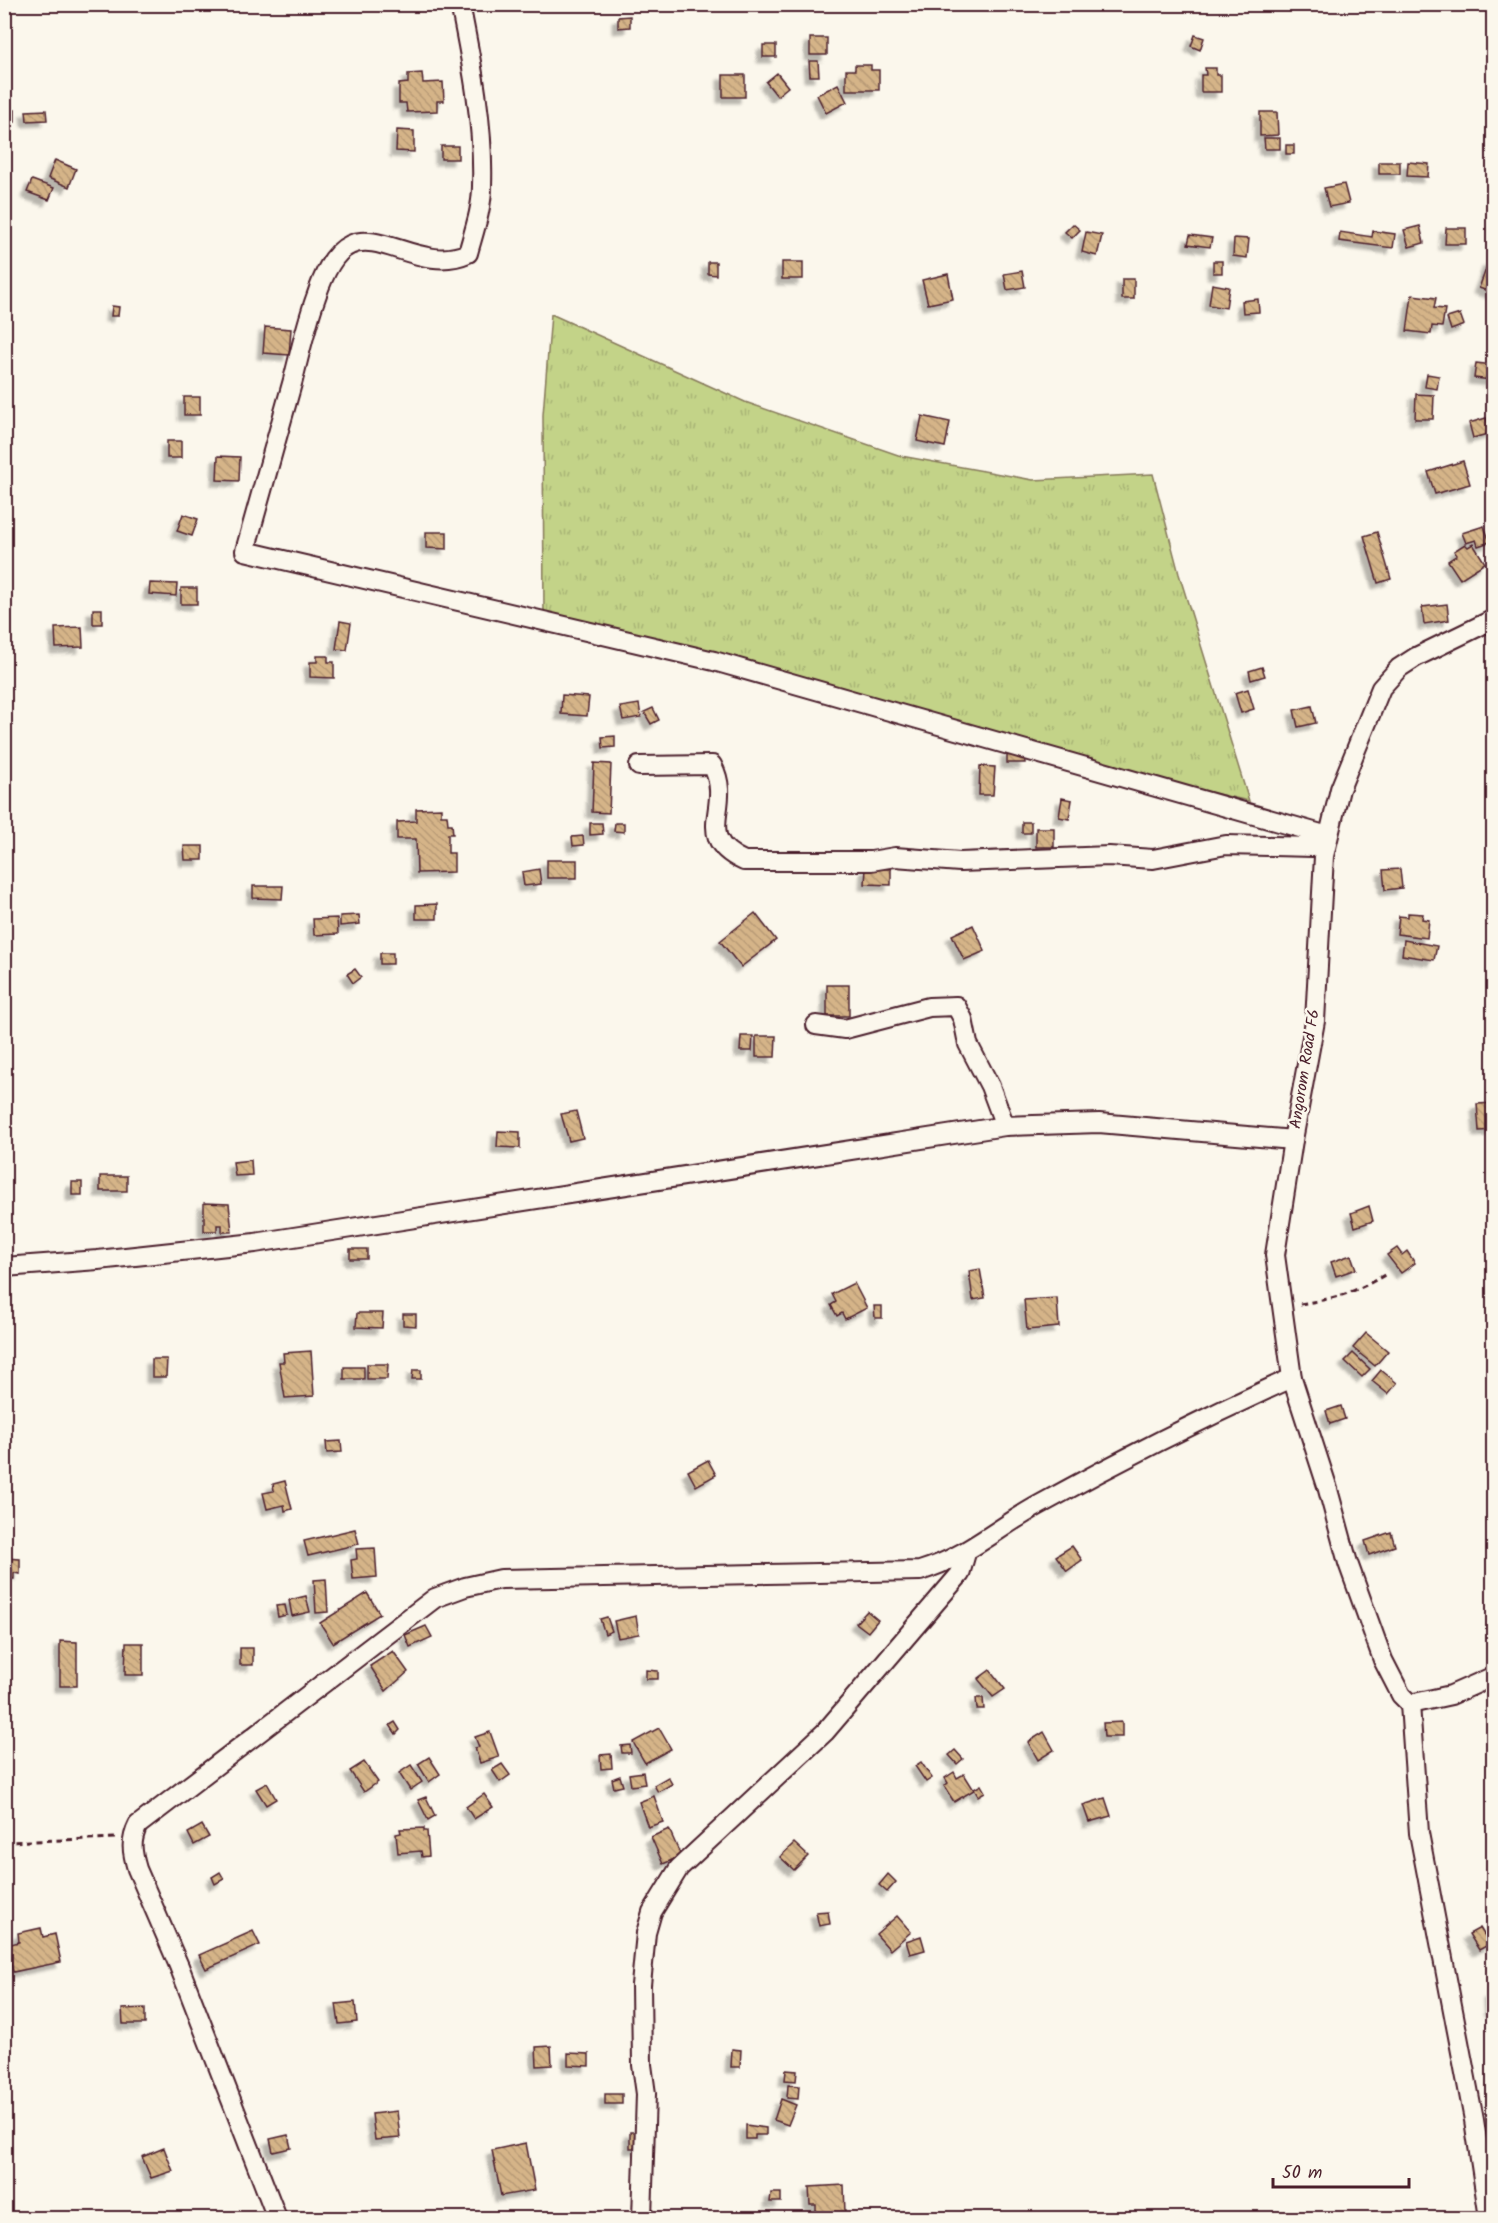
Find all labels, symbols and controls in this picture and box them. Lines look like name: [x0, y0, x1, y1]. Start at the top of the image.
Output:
street label: Angorom Road F6: [1283, 1008, 1327, 1130]
scale bar: [1273, 2151, 1410, 2189]
text: 50 m: [1282, 2159, 1322, 2188]

